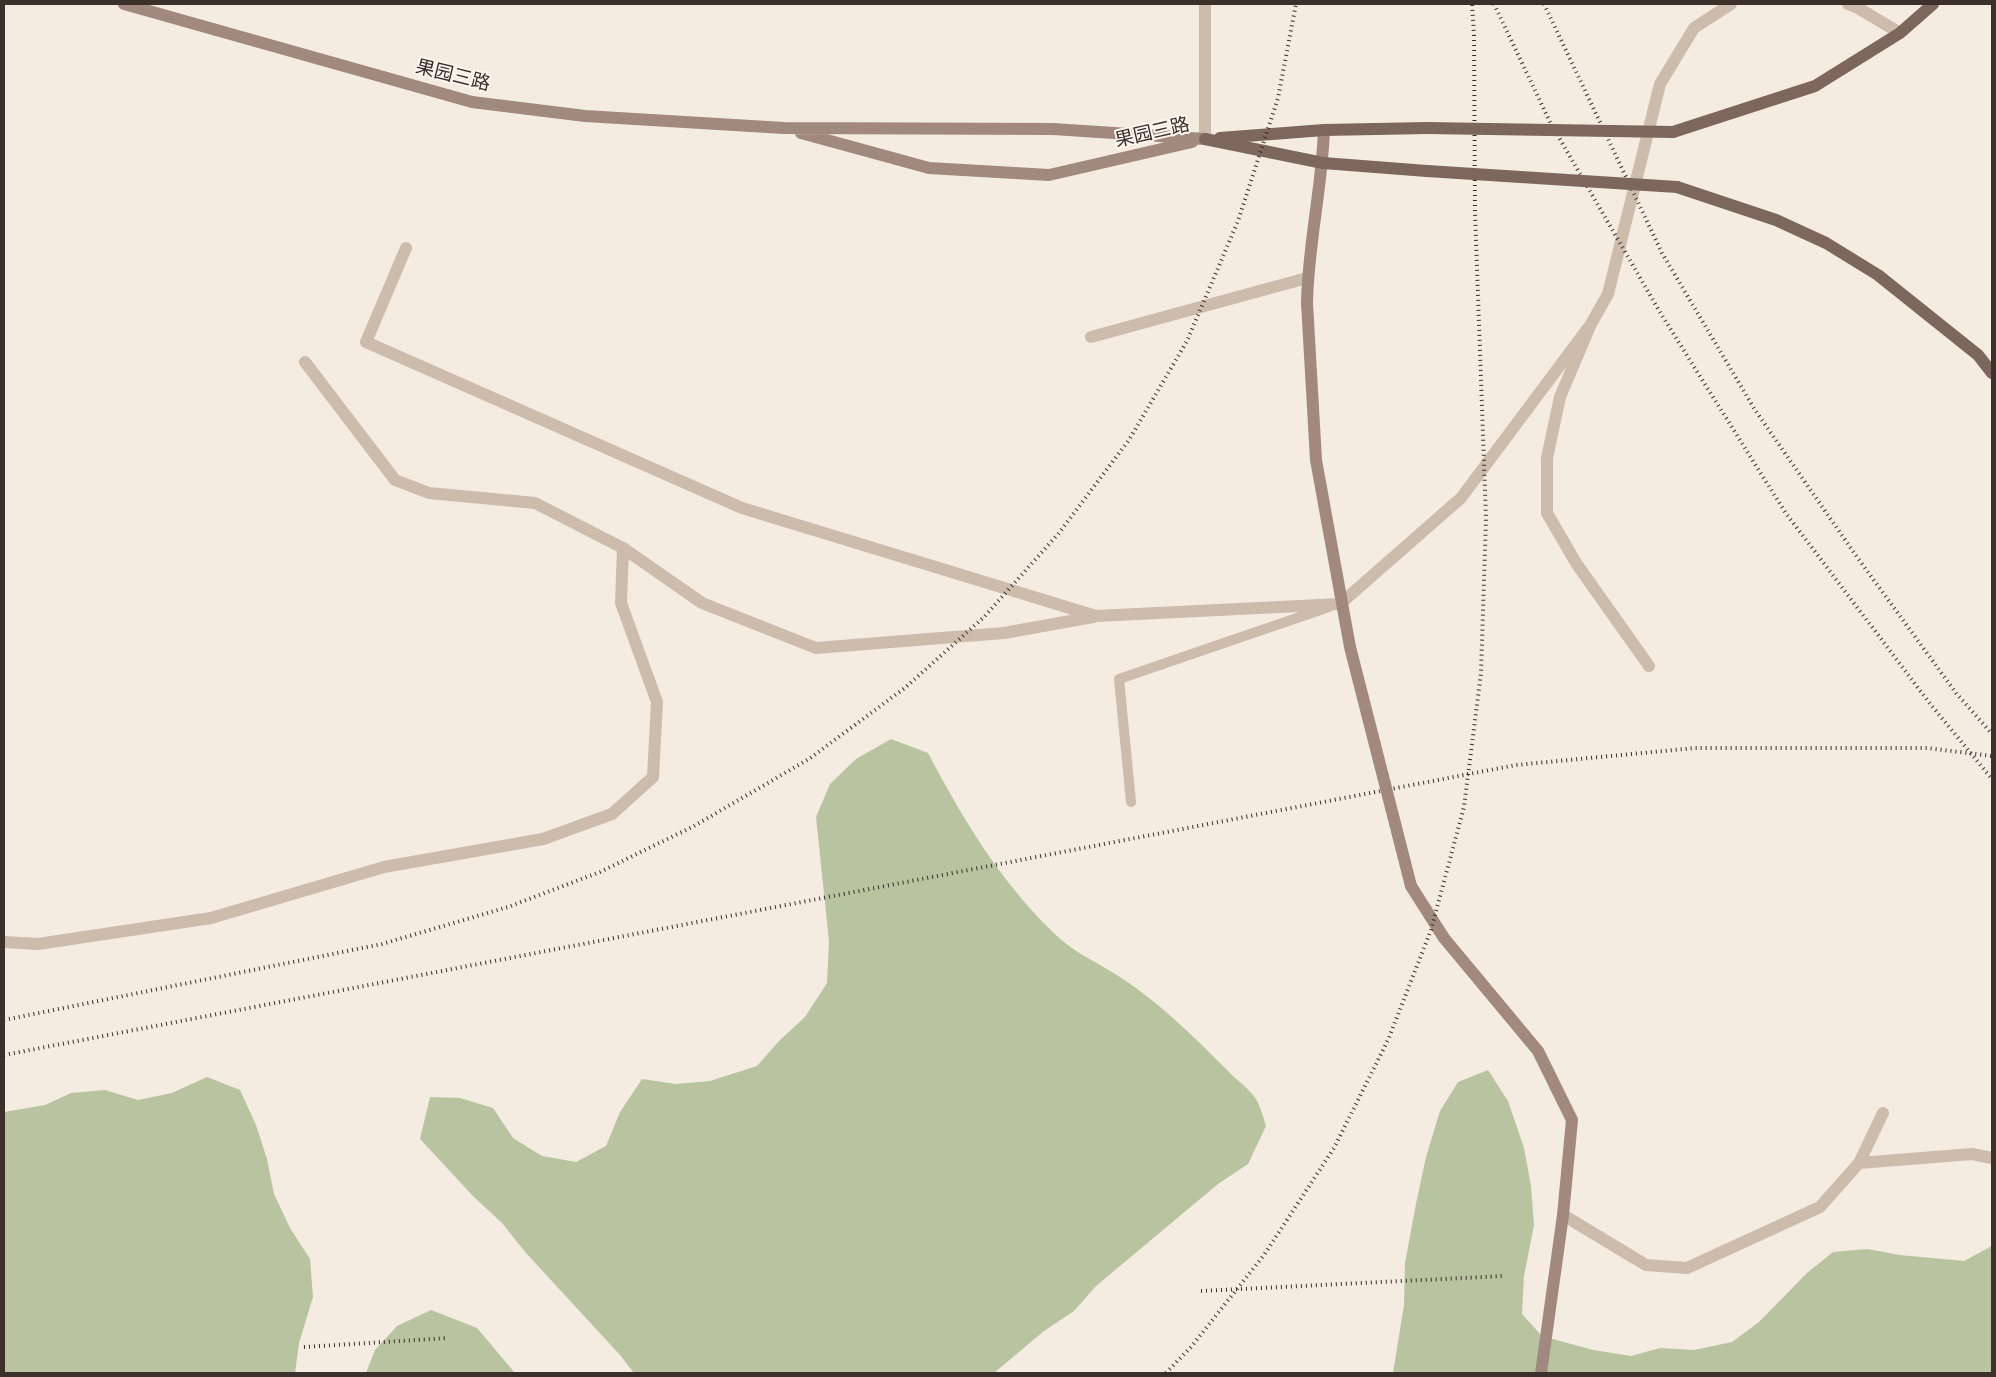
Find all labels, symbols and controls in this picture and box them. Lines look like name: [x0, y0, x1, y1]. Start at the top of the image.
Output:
street label: 果园三路: [413, 55, 493, 95]
street label: 果园三路: [1112, 112, 1192, 152]

